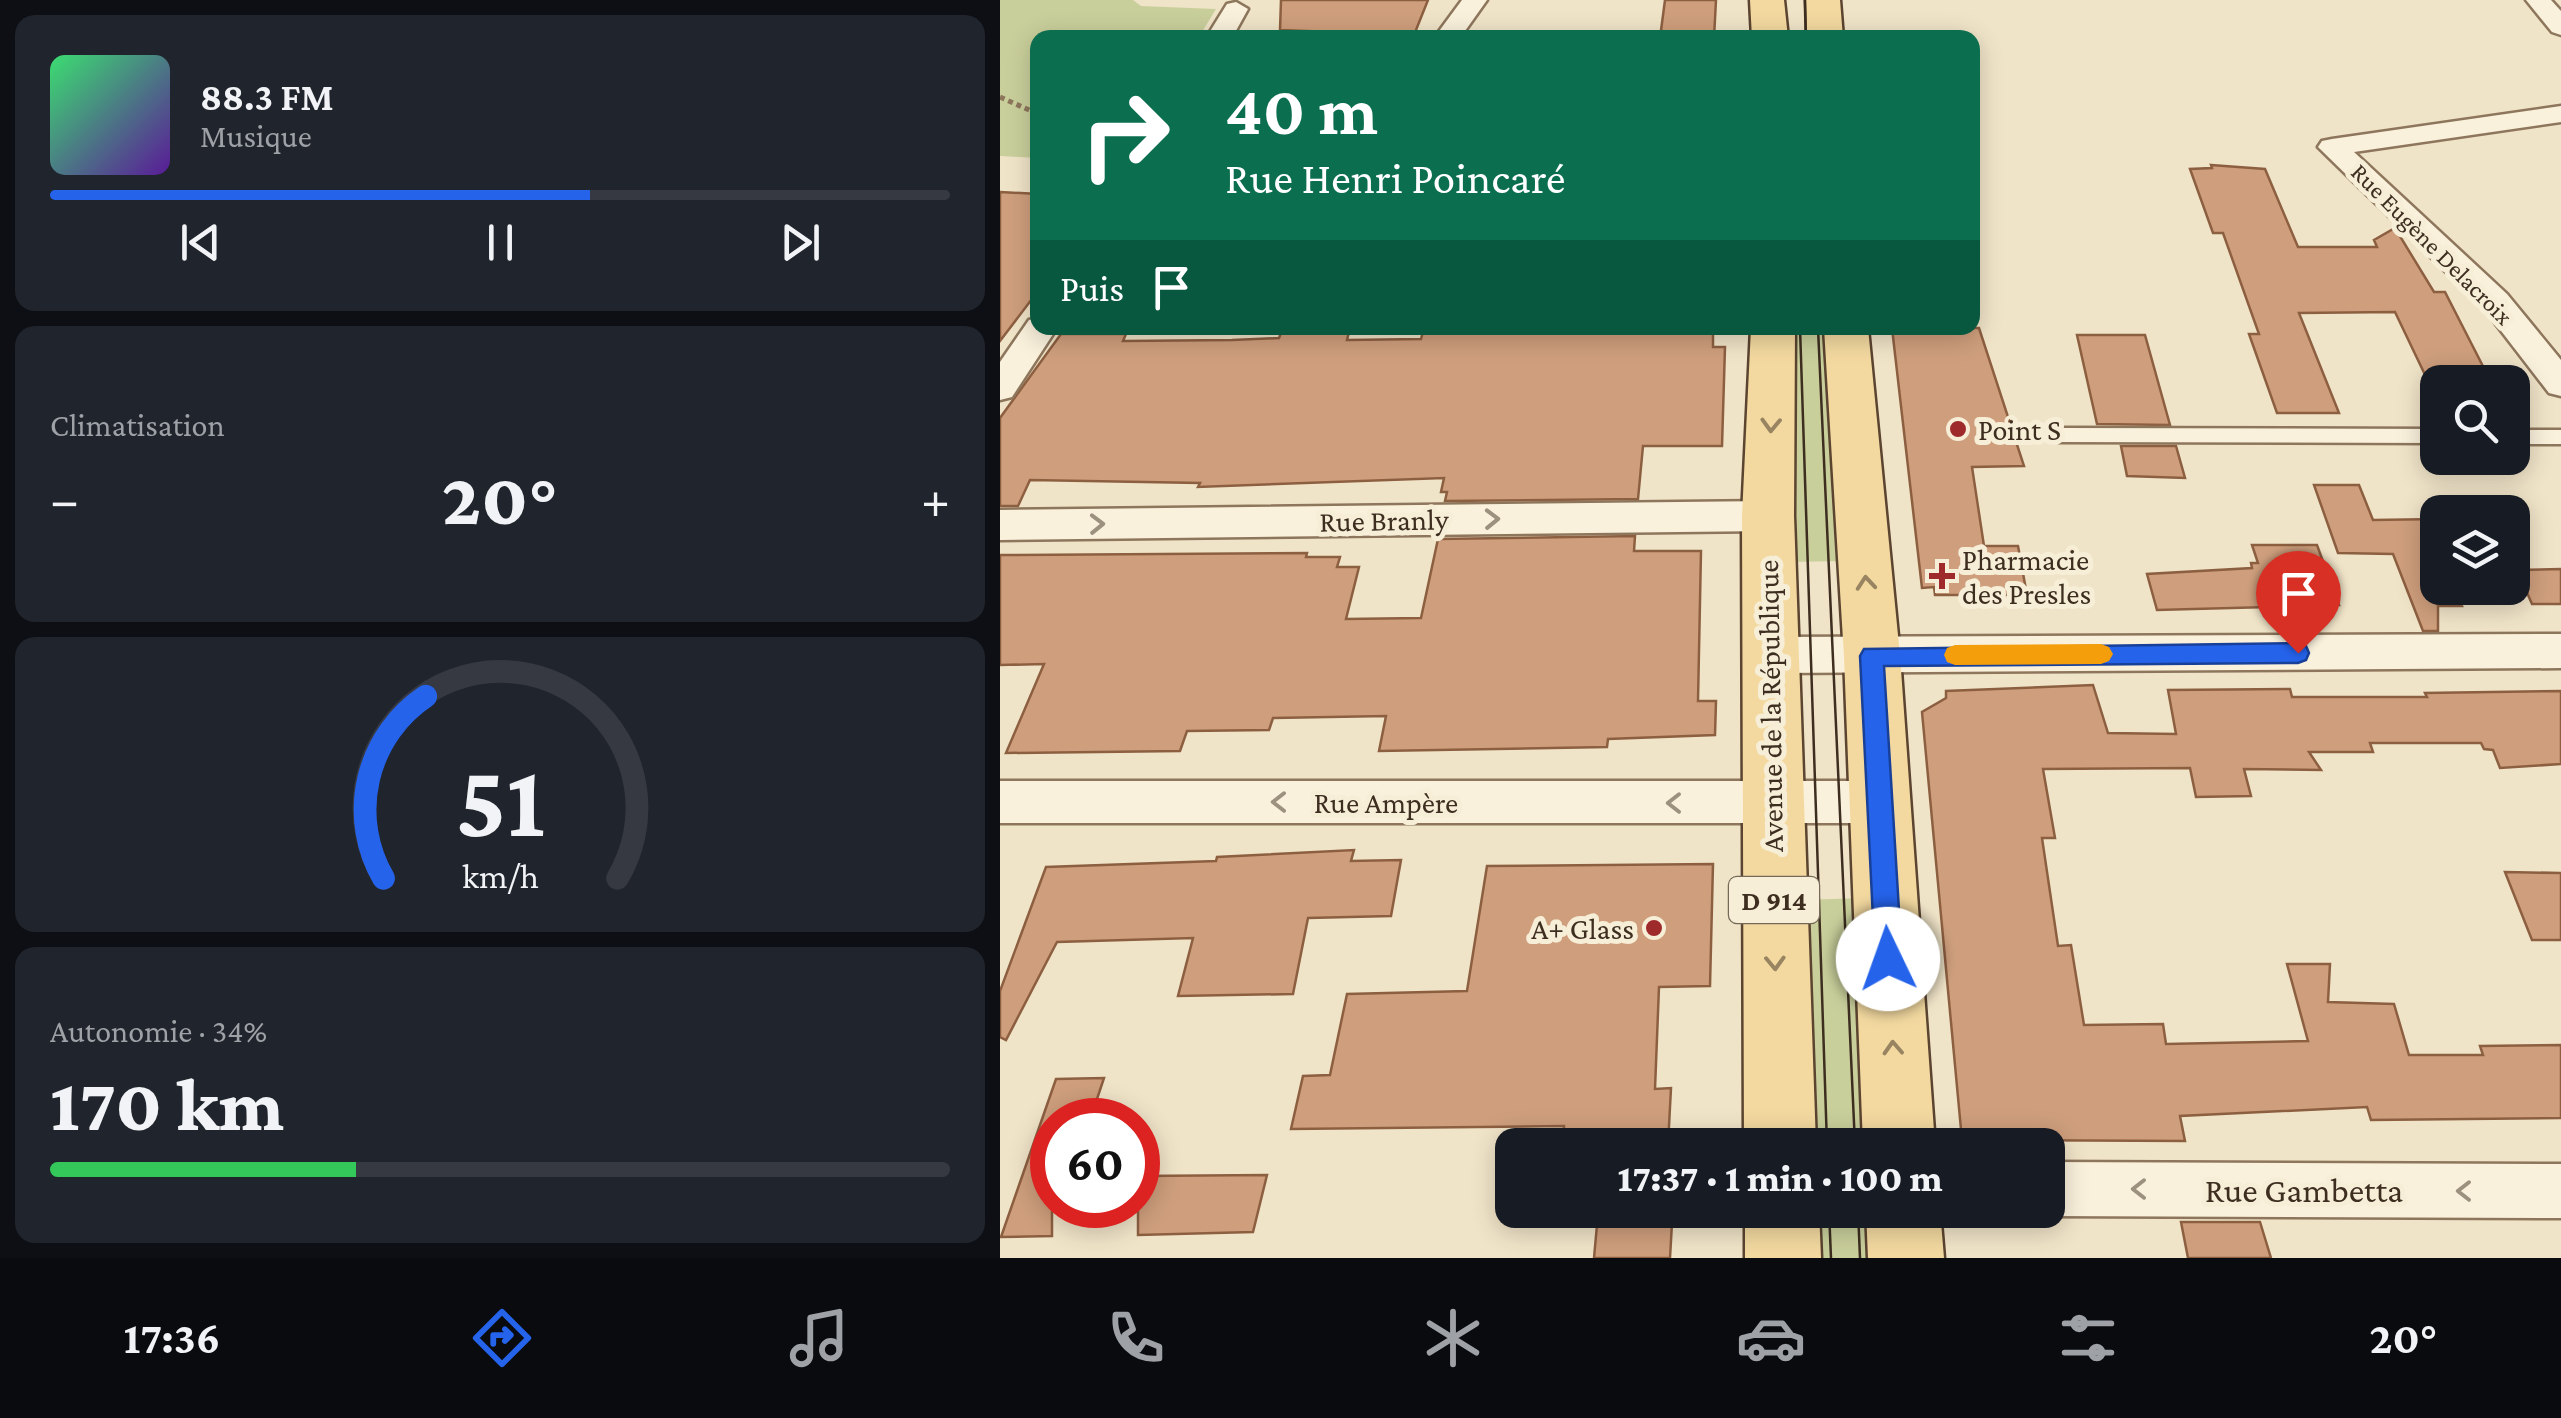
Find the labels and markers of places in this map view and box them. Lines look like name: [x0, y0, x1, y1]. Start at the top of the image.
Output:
place label: Point S: [1978, 413, 2061, 446]
marker: Point S: [1947, 418, 1969, 440]
place label: Pharmacie des Presles: [1962, 543, 2091, 610]
pin: [2256, 551, 2341, 654]
marker: Pharmacie des Presles: [1931, 565, 1953, 587]
place label: A+ Glass: [1531, 912, 1634, 945]
marker: A+ Glass: [1643, 917, 1665, 939]

